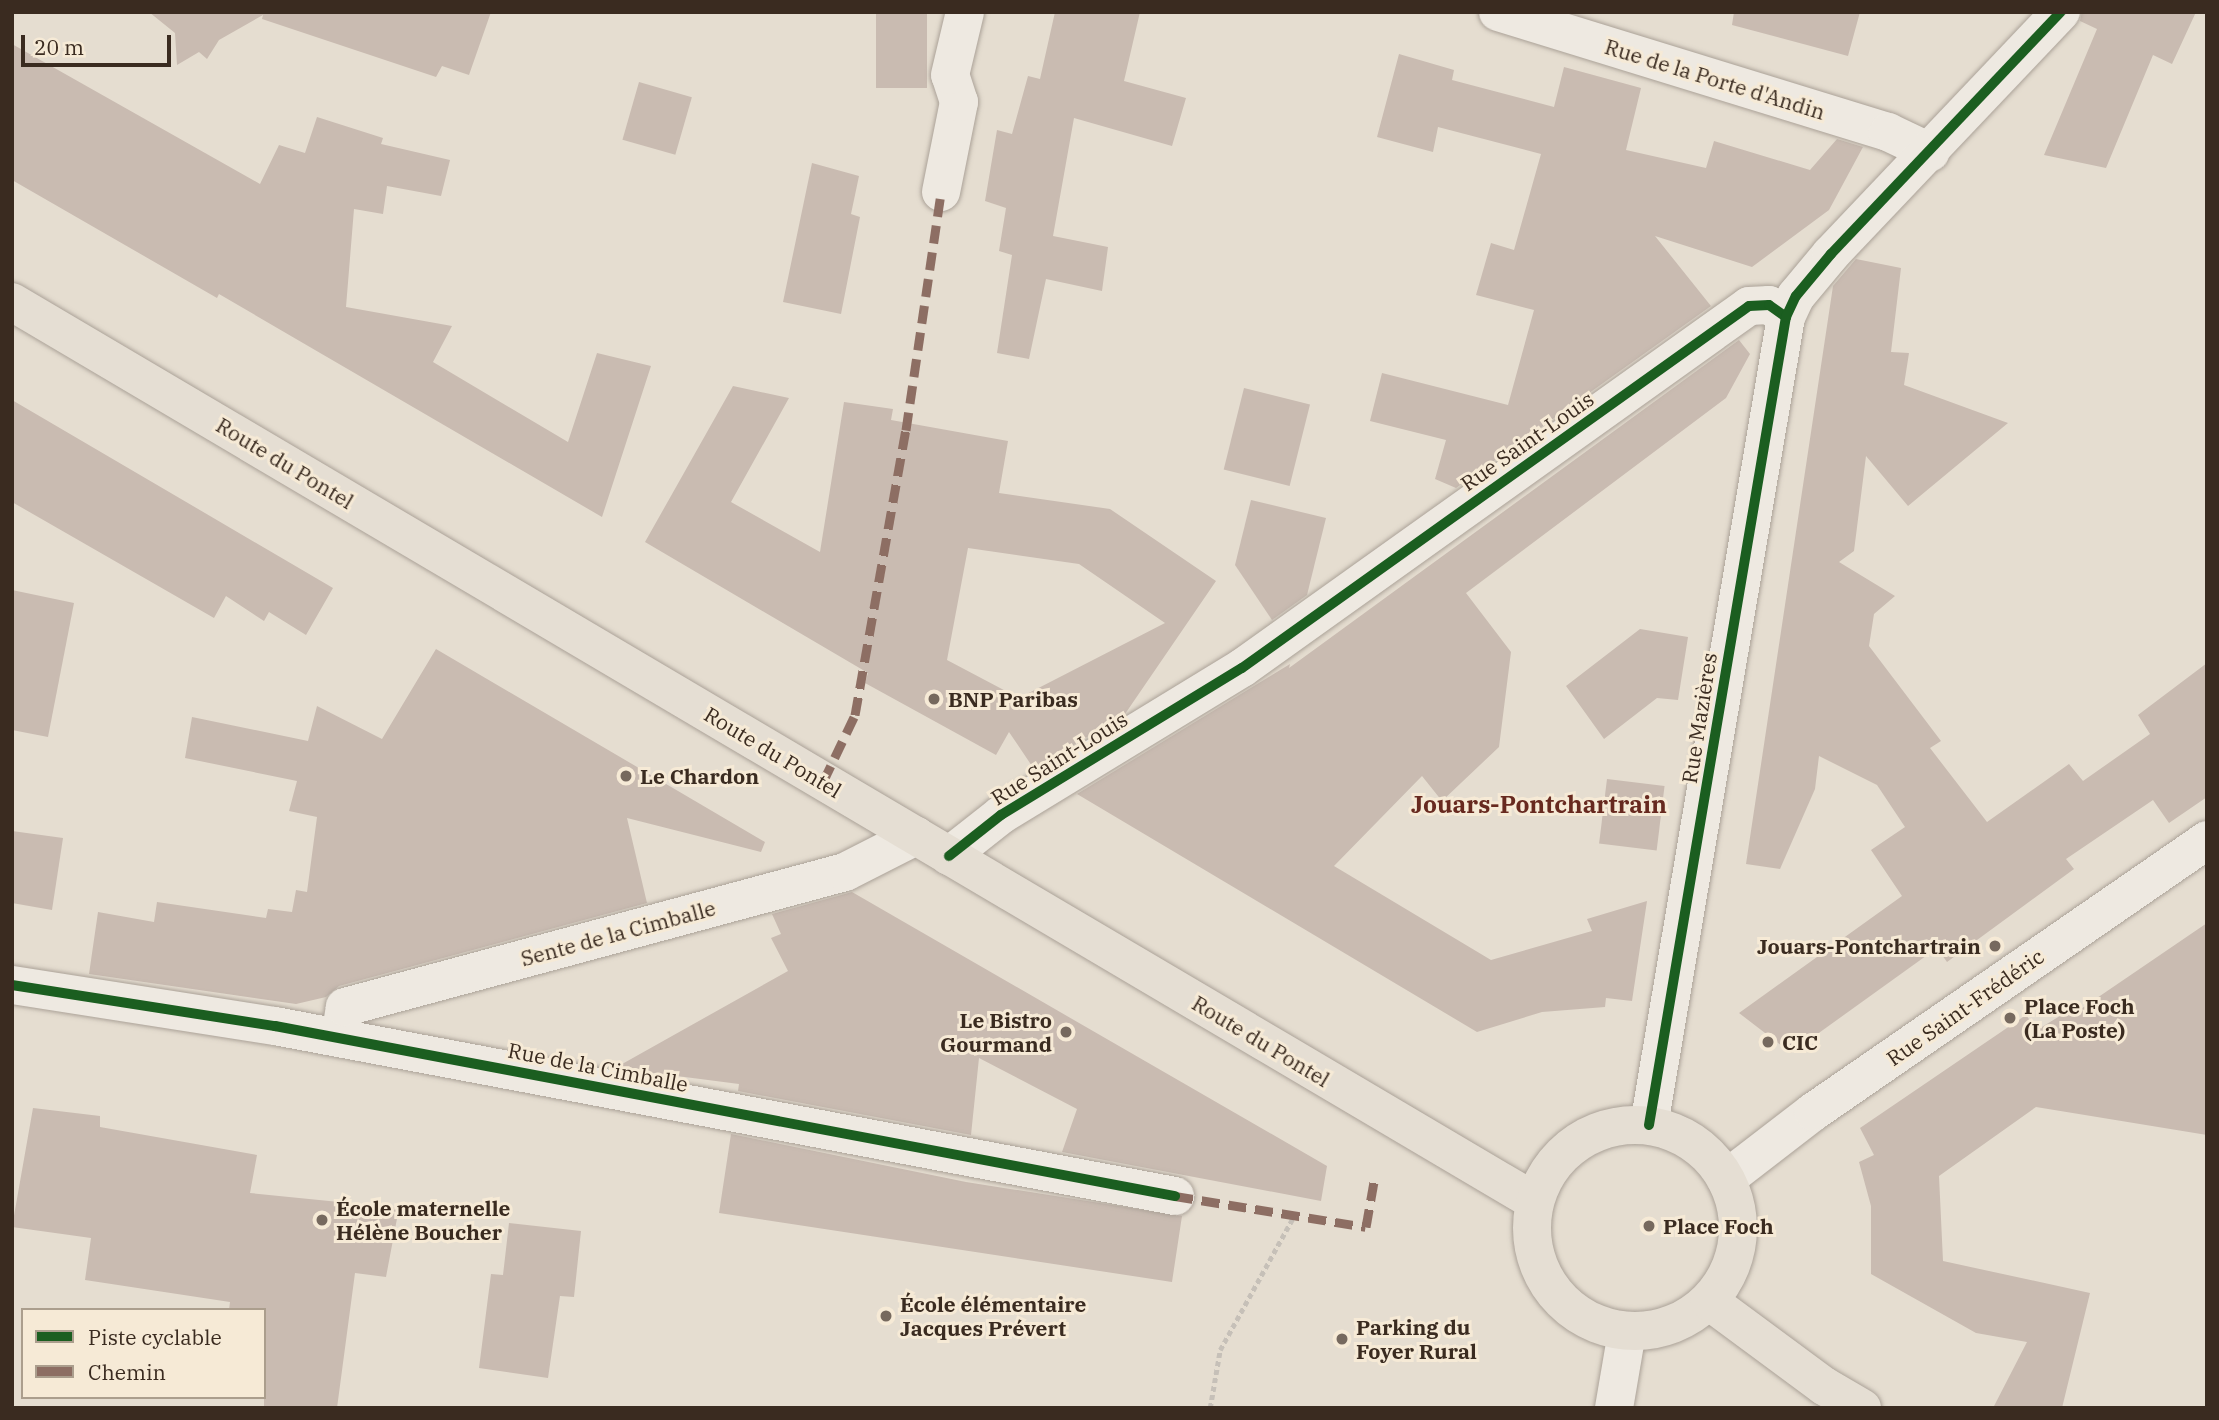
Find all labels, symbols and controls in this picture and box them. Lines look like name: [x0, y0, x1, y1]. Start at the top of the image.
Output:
scale bar: [24, 21, 175, 65]
text: 20 m: [34, 33, 84, 61]
street label: Rue de la Porte d'Andin: [1602, 33, 1828, 125]
street label: Rue Saint-Louis: [1456, 386, 1598, 496]
street label: Route du Pontel: [212, 412, 358, 514]
street label: Rue Mazières: [1676, 651, 1722, 785]
place label: BNP Paribas: [948, 686, 1078, 712]
marker: BNP Paribas: [926, 691, 942, 707]
street label: Route du Pontel: [700, 701, 846, 803]
street label: Rue Saint-Louis: [986, 706, 1132, 810]
place label: Le Chardon: [640, 763, 759, 789]
marker: Le Chardon: [618, 768, 634, 784]
district label: Jouars-Pontchartrain: [1411, 791, 1667, 819]
street label: Sente de la Cimballe: [518, 895, 718, 971]
place label: Jouars-Pontchartrain: [1757, 933, 1981, 959]
marker: Jouars-Pontchartrain: [1987, 938, 2003, 954]
street label: Rue Saint-Frédéric: [1881, 943, 2049, 1071]
street label: Route du Pontel: [1188, 990, 1334, 1092]
place label: Place Foch (La Poste): [2024, 993, 2135, 1043]
place label: Le Bistro Gourmand: [940, 1007, 1052, 1057]
marker: Place Foch (La Poste): [2002, 1010, 2018, 1026]
marker: Le Bistro Gourmand: [1058, 1024, 1074, 1040]
place label: CIC: [1782, 1029, 1818, 1055]
marker: CIC: [1760, 1034, 1776, 1050]
street label: Rue de la Cimballe: [506, 1037, 690, 1097]
place label: École maternelle Hélène Boucher: [336, 1195, 510, 1245]
marker: École maternelle Hélène Boucher: [314, 1212, 330, 1228]
place label: Place Foch: [1663, 1213, 1774, 1239]
marker: Place Foch: [1641, 1218, 1657, 1234]
place label: École élémentaire Jacques Prévert: [900, 1291, 1086, 1341]
legend: [21, 1308, 266, 1399]
marker: École élémentaire Jacques Prévert: [878, 1308, 894, 1324]
place label: Parking du Foyer Rural: [1356, 1314, 1477, 1364]
text: Piste cyclable: [88, 1323, 222, 1351]
marker: Parking du Foyer Rural: [1334, 1331, 1350, 1347]
text: Chemin: [88, 1358, 166, 1386]

